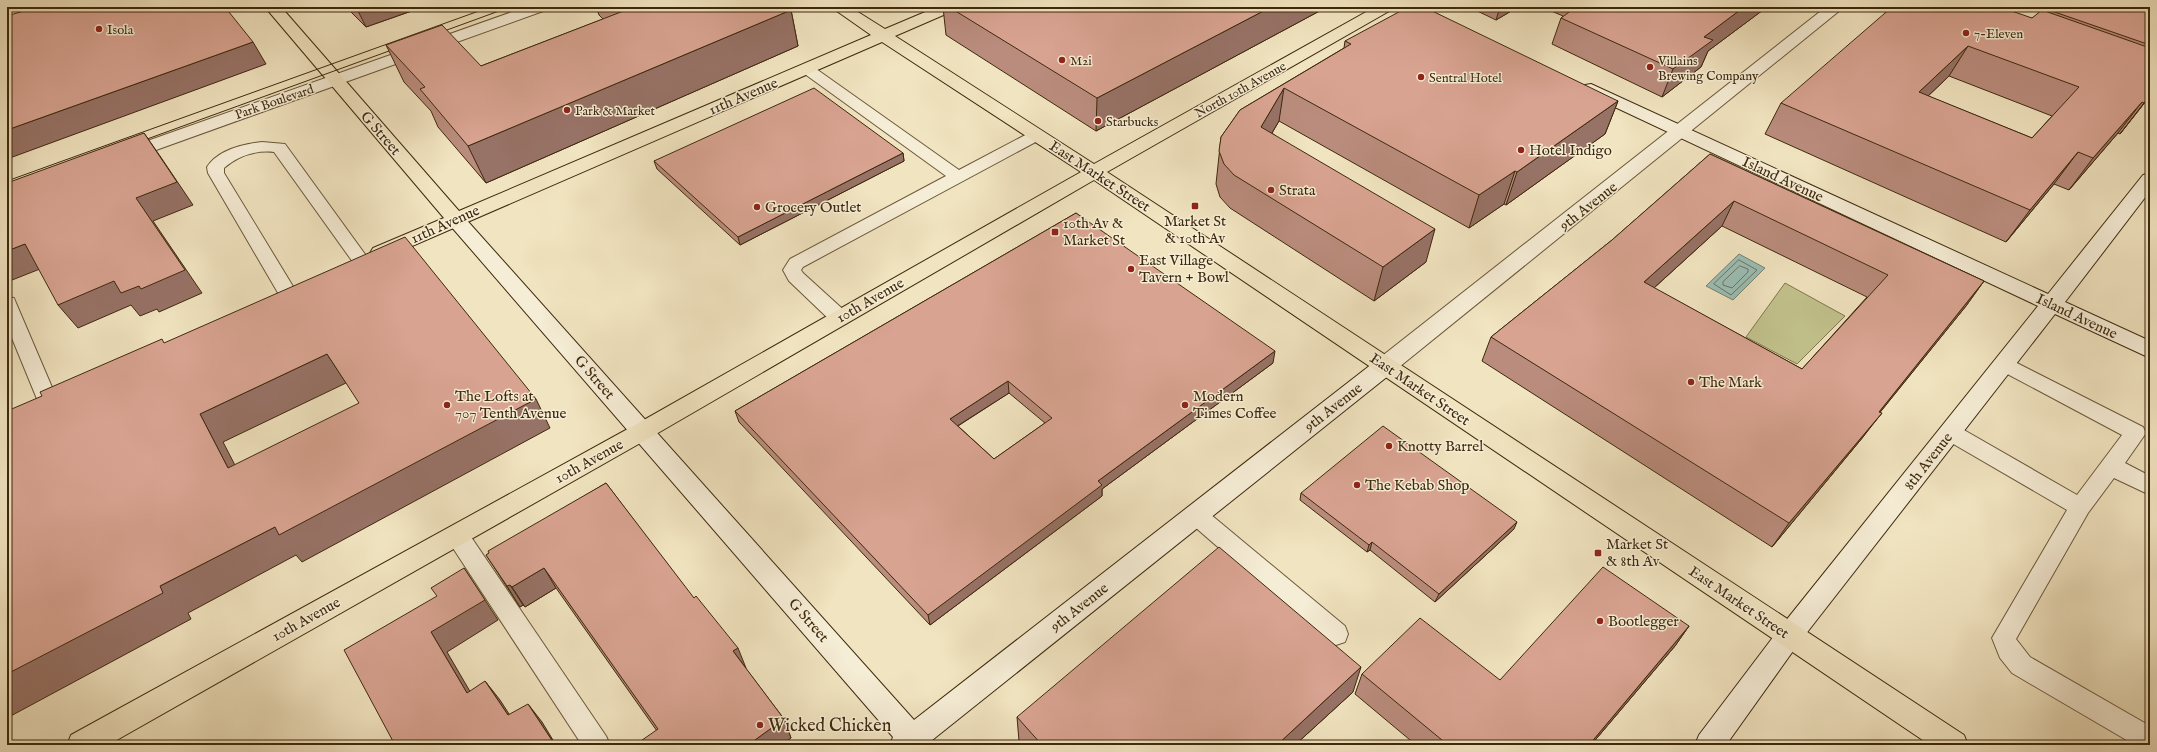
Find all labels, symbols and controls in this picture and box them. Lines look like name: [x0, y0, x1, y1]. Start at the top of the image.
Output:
place label: Isola: [107, 22, 134, 39]
marker: Isola: [94, 24, 104, 34]
place label: 7-Eleven: [1974, 26, 2023, 43]
marker: 7-Eleven: [1961, 28, 1971, 38]
place label: M2i: [1070, 53, 1092, 70]
place label: Villains Brewing Company: [1657, 53, 1759, 85]
marker: M2i: [1057, 55, 1067, 65]
street label: North 10th Avenue: [1192, 58, 1289, 122]
marker: Villains Brewing Company: [1645, 62, 1655, 72]
place label: Sentral Hotel: [1429, 70, 1502, 87]
marker: Sentral Hotel: [1416, 72, 1426, 82]
street label: 11th Avenue: [706, 73, 781, 120]
street label: Park Boulevard: [233, 81, 316, 124]
place label: Park & Market: [575, 103, 656, 120]
marker: Park & Market: [562, 105, 572, 115]
street label: G Street: [356, 107, 405, 159]
place label: Starbucks: [1106, 114, 1159, 131]
marker: Starbucks: [1093, 116, 1103, 126]
street label: East Market Street: [1045, 137, 1154, 216]
place label: Hotel Indigo: [1529, 141, 1612, 160]
marker: Hotel Indigo: [1516, 145, 1526, 155]
street label: Island Avenue: [1739, 152, 1827, 207]
street label: 9th Avenue: [1555, 178, 1621, 236]
place label: Strata: [1279, 181, 1316, 200]
marker: Strata: [1266, 185, 1276, 195]
place label: Grocery Outlet: [765, 198, 861, 217]
street label: 11th Avenue: [408, 201, 483, 248]
marker: Market St & 10th Av: [1190, 201, 1200, 211]
marker: Grocery Outlet: [752, 202, 762, 212]
place label: Market St & 10th Av: [1164, 212, 1226, 248]
place label: 10th Av & Market St: [1063, 214, 1125, 250]
marker: 10th Av & Market St: [1050, 227, 1060, 237]
place label: East Village Tavern + Bowl: [1139, 251, 1230, 287]
marker: East Village Tavern + Bowl: [1126, 264, 1136, 274]
street label: 10th Avenue: [833, 273, 908, 327]
street label: Island Avenue: [2033, 289, 2121, 344]
street label: East Market Street: [1366, 349, 1474, 430]
street label: G Street: [570, 351, 619, 403]
place label: The Mark: [1699, 373, 1763, 392]
marker: The Mark: [1686, 377, 1696, 387]
street label: 9th Avenue: [1300, 379, 1366, 437]
place label: The Lofts at 707 Tenth Avenue: [455, 387, 566, 423]
place label: Modern Times Coffee: [1193, 387, 1277, 423]
marker: The Lofts at 707 Tenth Avenue: [442, 400, 452, 410]
marker: Modern Times Coffee: [1180, 400, 1190, 410]
street label: 8th Avenue: [1900, 429, 1957, 494]
street label: 10th Avenue: [552, 435, 627, 488]
place label: Knotty Barrel: [1397, 437, 1484, 456]
marker: Knotty Barrel: [1384, 441, 1394, 451]
place label: The Kebab Shop: [1365, 476, 1469, 495]
marker: The Kebab Shop: [1352, 480, 1362, 490]
place label: Market St & 8th Av: [1606, 535, 1668, 571]
marker: Market St & 8th Av: [1593, 548, 1603, 558]
street label: East Market Street: [1685, 562, 1793, 643]
street label: 9th Avenue: [1046, 579, 1112, 637]
street label: 10th Avenue: [269, 593, 344, 646]
street label: G Street: [784, 594, 833, 646]
place label: Bootlegger: [1608, 612, 1679, 631]
marker: Bootlegger: [1595, 616, 1605, 626]
place label: Wicked Chicken: [768, 715, 892, 738]
marker: Wicked Chicken: [755, 720, 765, 730]

